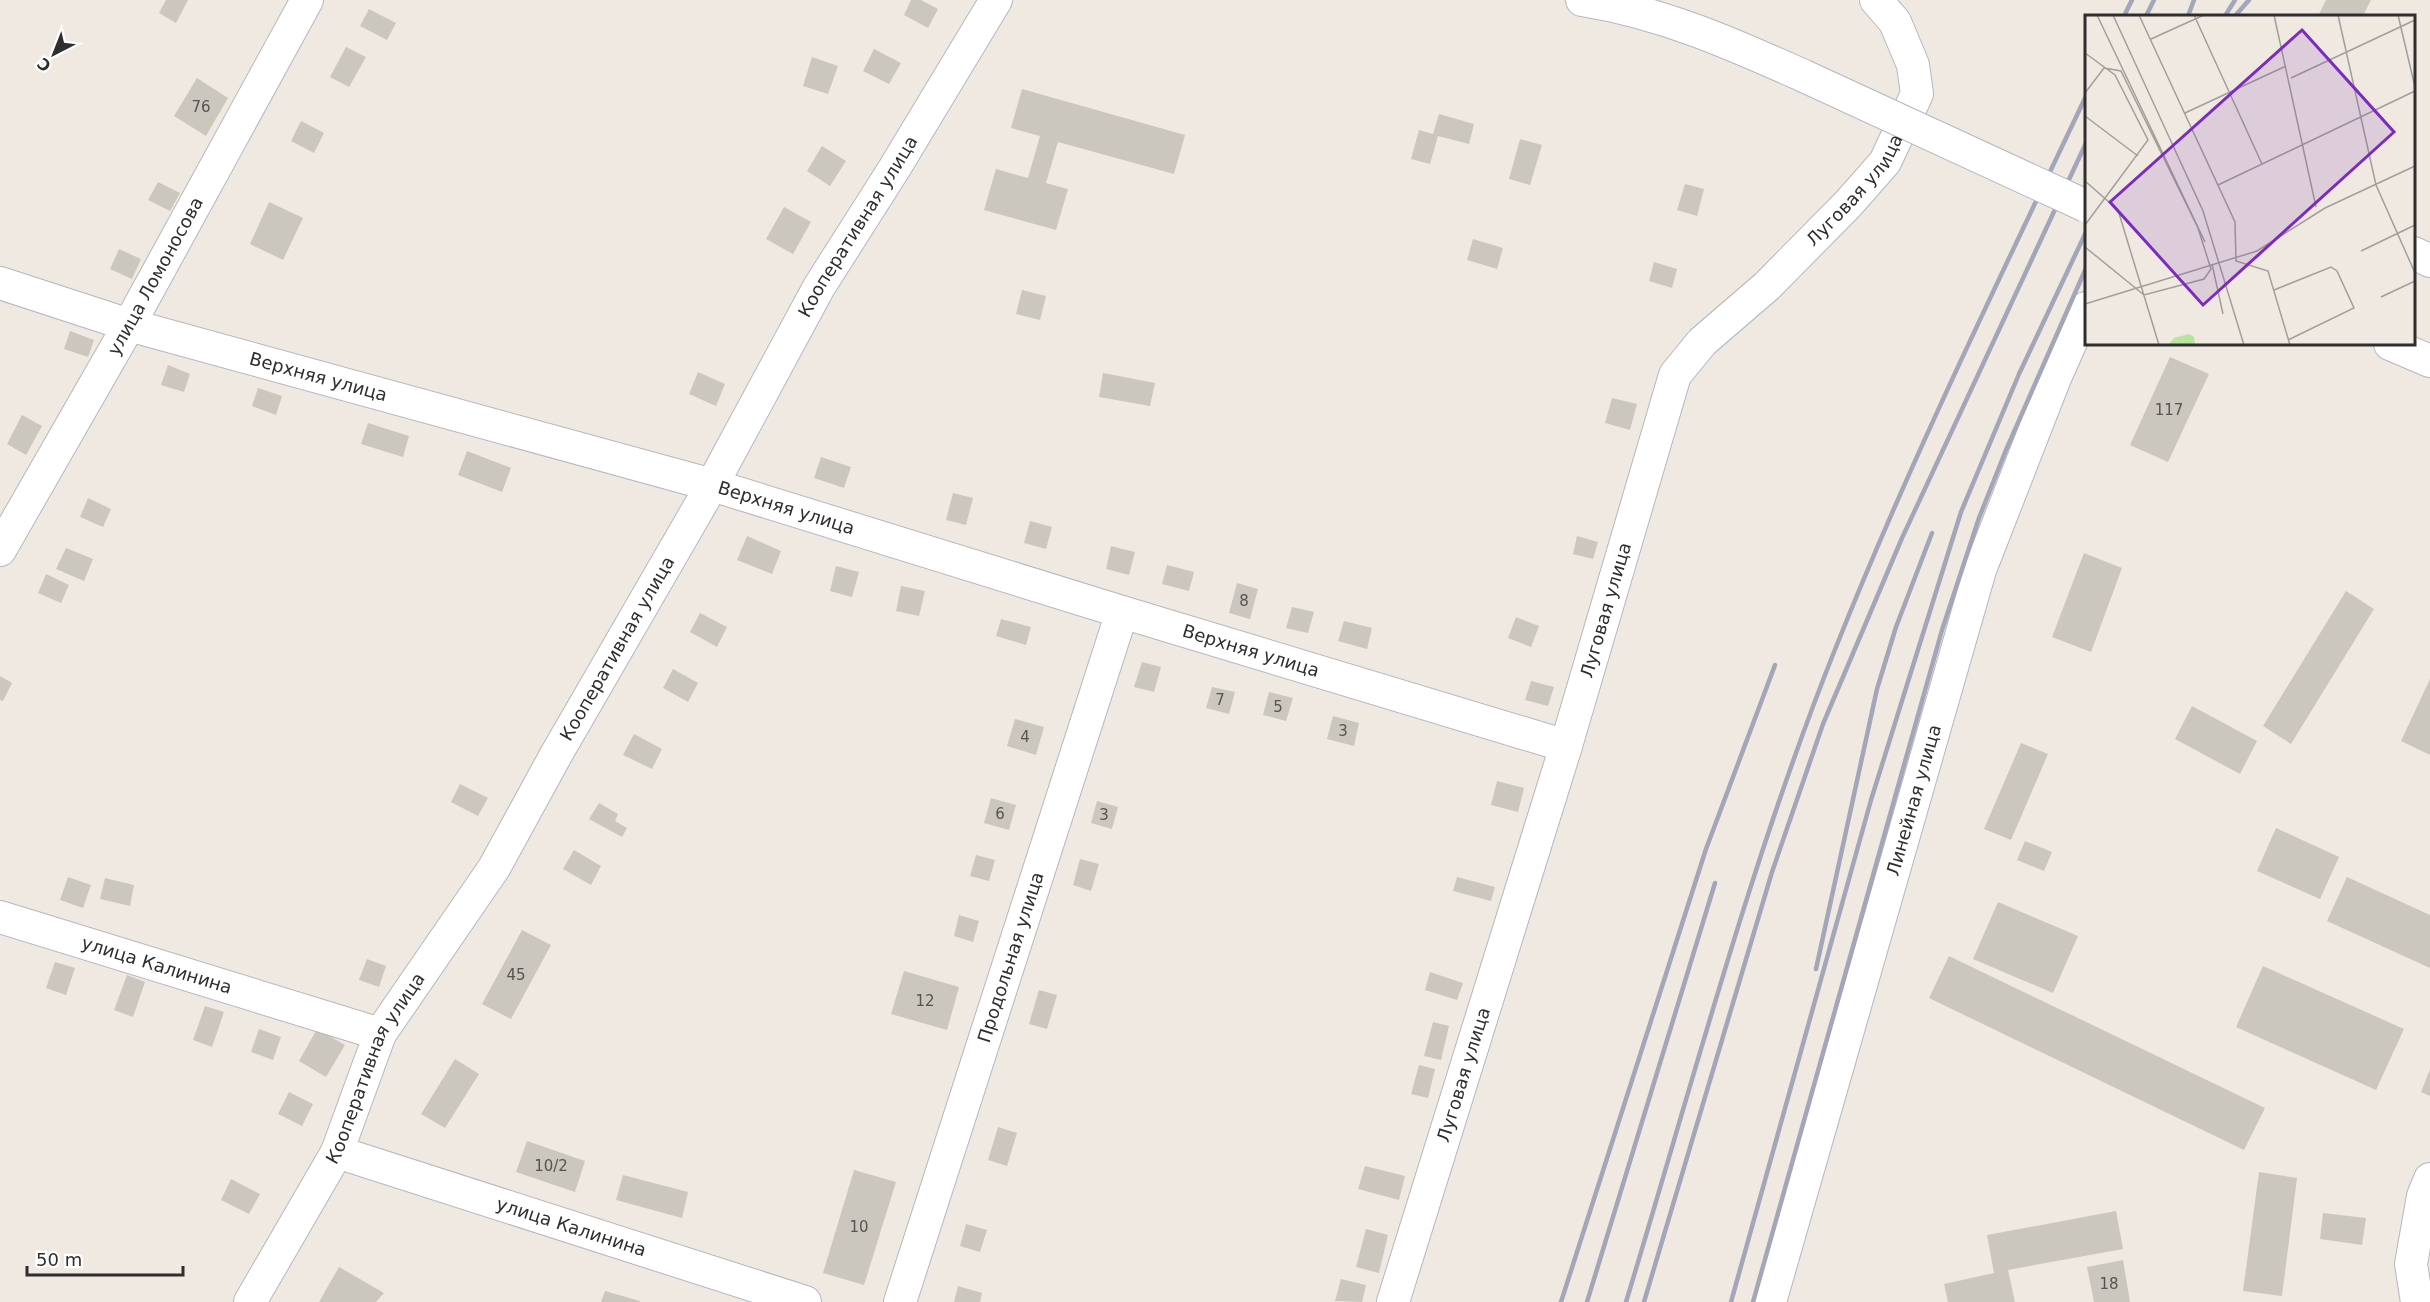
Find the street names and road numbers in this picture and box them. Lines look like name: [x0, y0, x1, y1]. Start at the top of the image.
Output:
street label: Луговая улица: [1802, 131, 1907, 250]
street label: Кооперативная улица: [794, 132, 922, 321]
street label: улица Ломоносова: [103, 193, 207, 359]
street label: Верхняя улица: [247, 348, 390, 405]
street label: Верхняя улица: [716, 477, 857, 539]
street label: Луговая улица: [1576, 540, 1635, 680]
street label: Кооперативная улица: [555, 553, 678, 744]
street label: Верхняя улица: [1180, 620, 1322, 681]
street label: Линейная улица: [1882, 722, 1945, 878]
street label: Продольная улица: [973, 869, 1048, 1045]
street label: улица Калинина: [79, 932, 235, 998]
street label: Кооперативная улица: [321, 969, 429, 1168]
street label: Луговая улица: [1432, 1005, 1494, 1145]
street label: улица Калинина: [494, 1193, 649, 1260]

